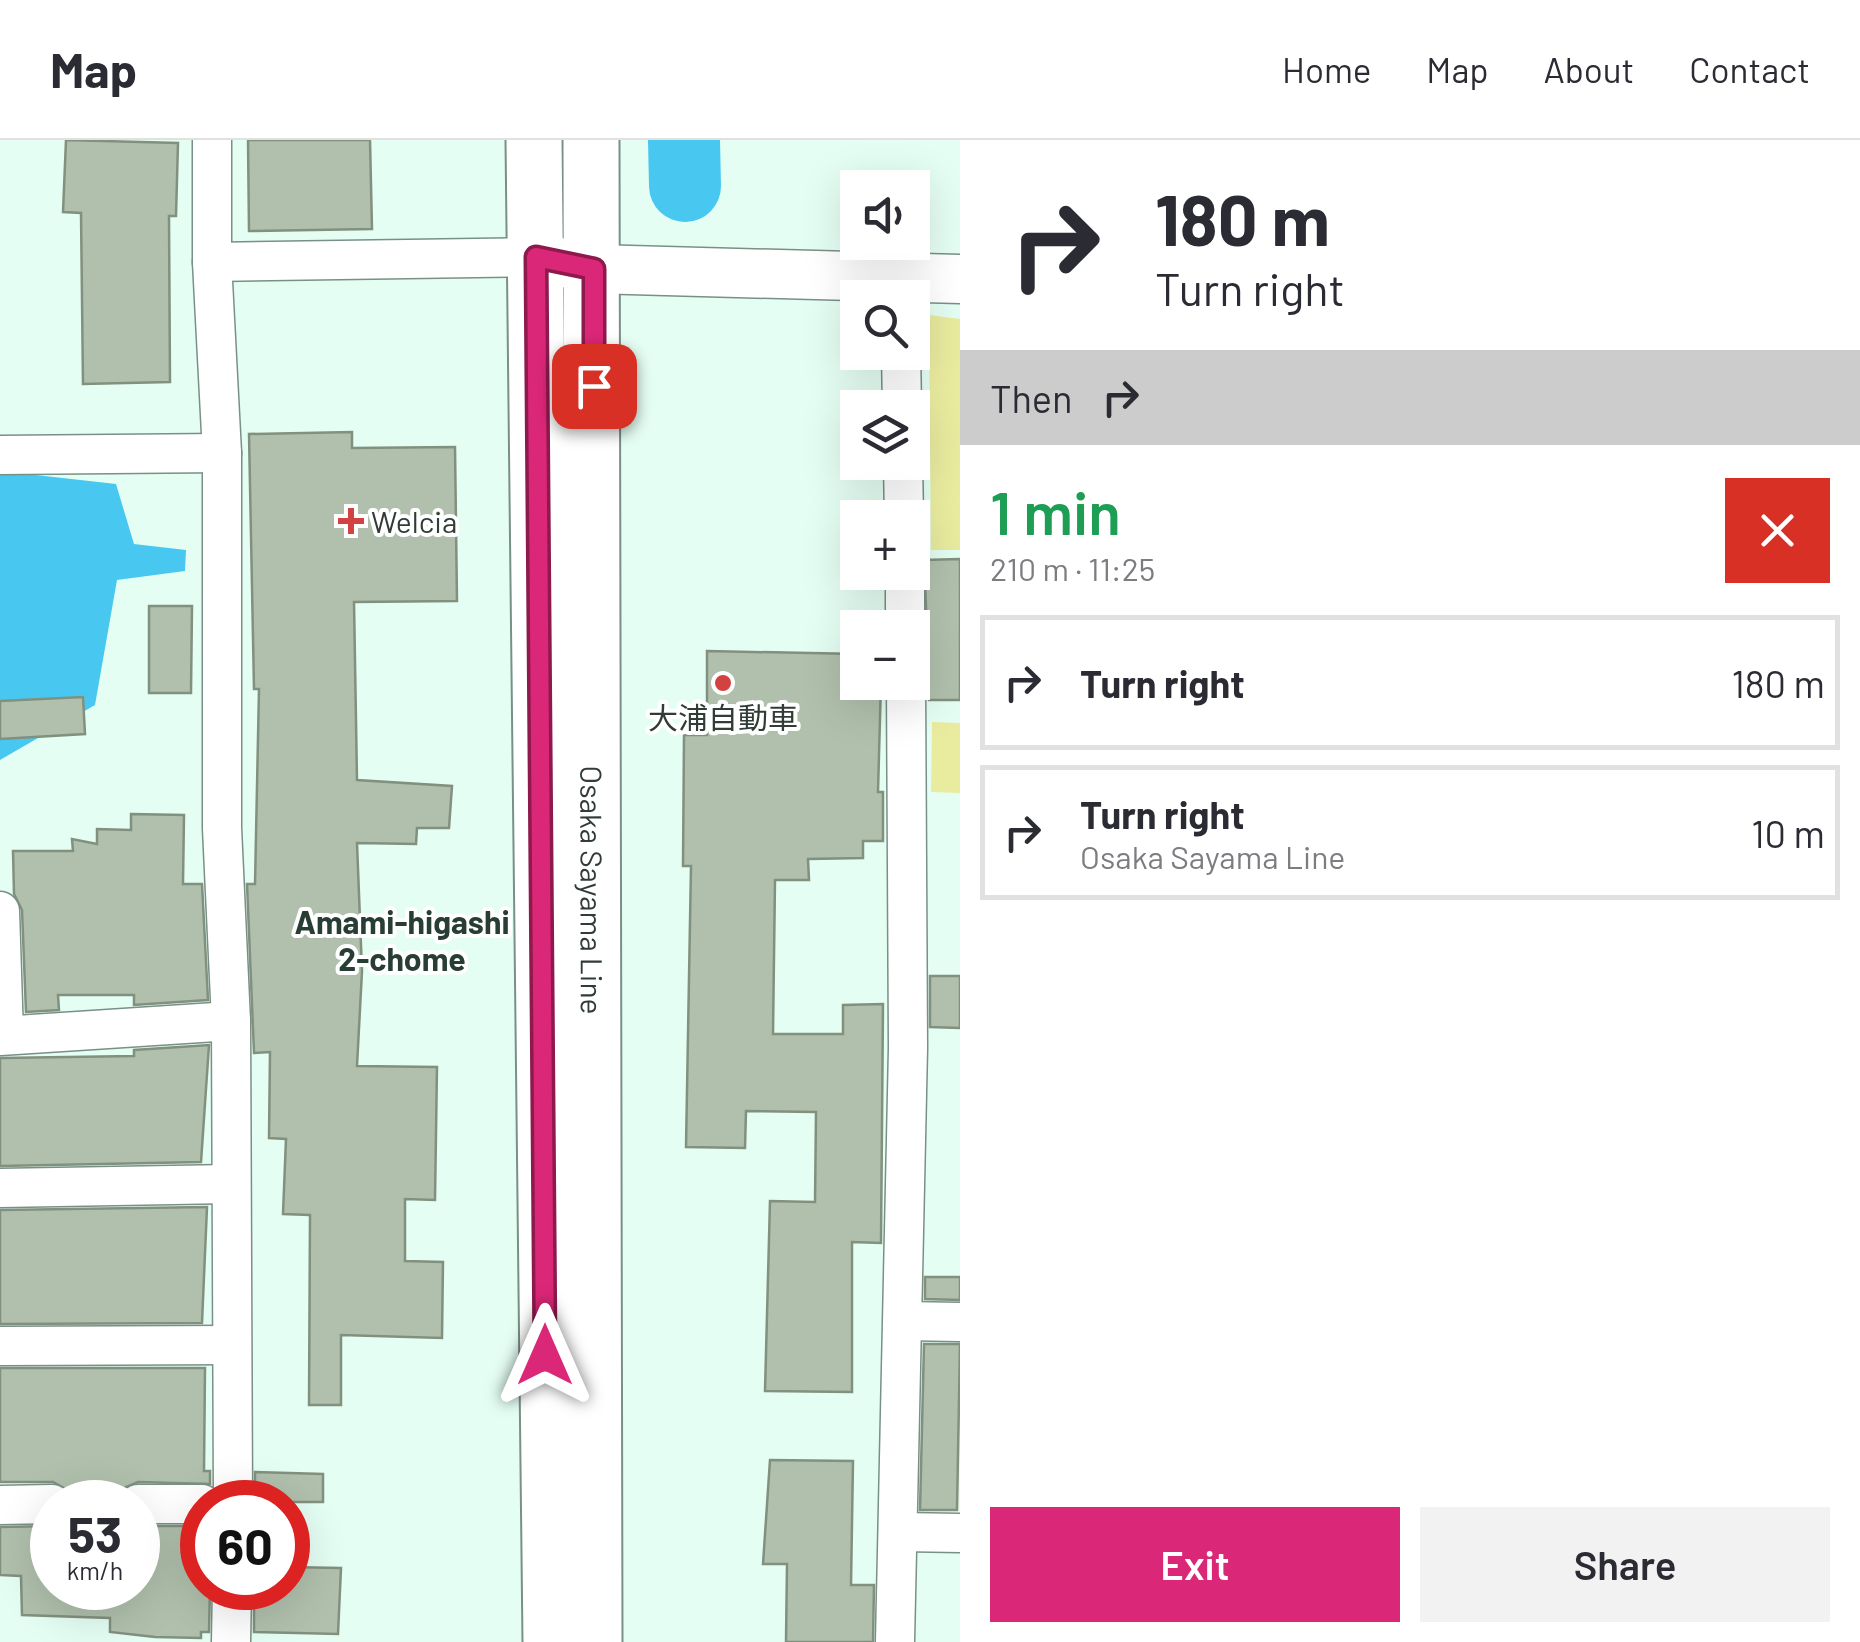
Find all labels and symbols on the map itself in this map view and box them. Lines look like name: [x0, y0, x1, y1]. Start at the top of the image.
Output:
pin: [552, 344, 637, 429]
place label: Welcia: [371, 503, 457, 539]
marker: Welcia: [340, 510, 362, 532]
marker: 大浦自動車: [712, 672, 734, 694]
place label: 大浦自動車: [648, 699, 798, 735]
street label: Osaka Sayama Line: [574, 766, 611, 1014]
district label: Amami-higashi 2-chome: [294, 902, 510, 977]
position arrow: [493, 1303, 597, 1407]
speed limit sign: 60: [180, 1480, 310, 1610]

